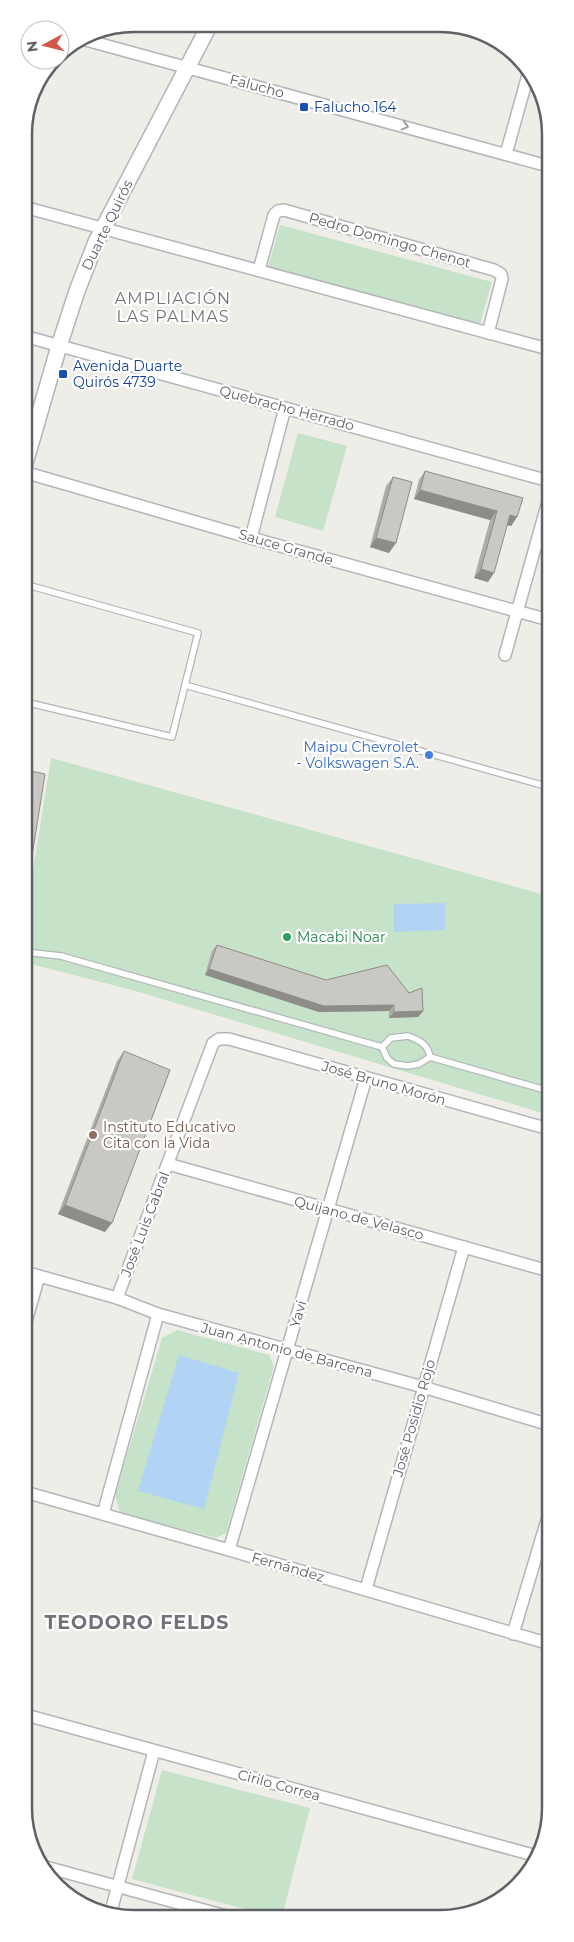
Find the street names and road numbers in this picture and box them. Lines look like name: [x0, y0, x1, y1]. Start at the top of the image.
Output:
street label: Falucho: [228, 70, 287, 102]
street label: Duarte Quirós: [77, 177, 137, 273]
street label: Pedro Domingo Chenot: [307, 208, 473, 272]
street label: Quebracho Herrado: [218, 381, 357, 435]
street label: Sauce Grande: [237, 525, 335, 569]
street label: José Bruno Morón: [319, 1056, 448, 1109]
street label: José Luis Cabral: [116, 1169, 173, 1280]
street label: Quijano de Velasco: [292, 1192, 426, 1244]
street label: Yavi: [286, 1298, 310, 1330]
street label: Juan Antonio de Barcena: [198, 1318, 375, 1382]
street label: José Posidio Rojo: [388, 1357, 439, 1480]
street label: Fernández: [250, 1548, 326, 1586]
street label: Cirilo Correa: [236, 1765, 322, 1805]

